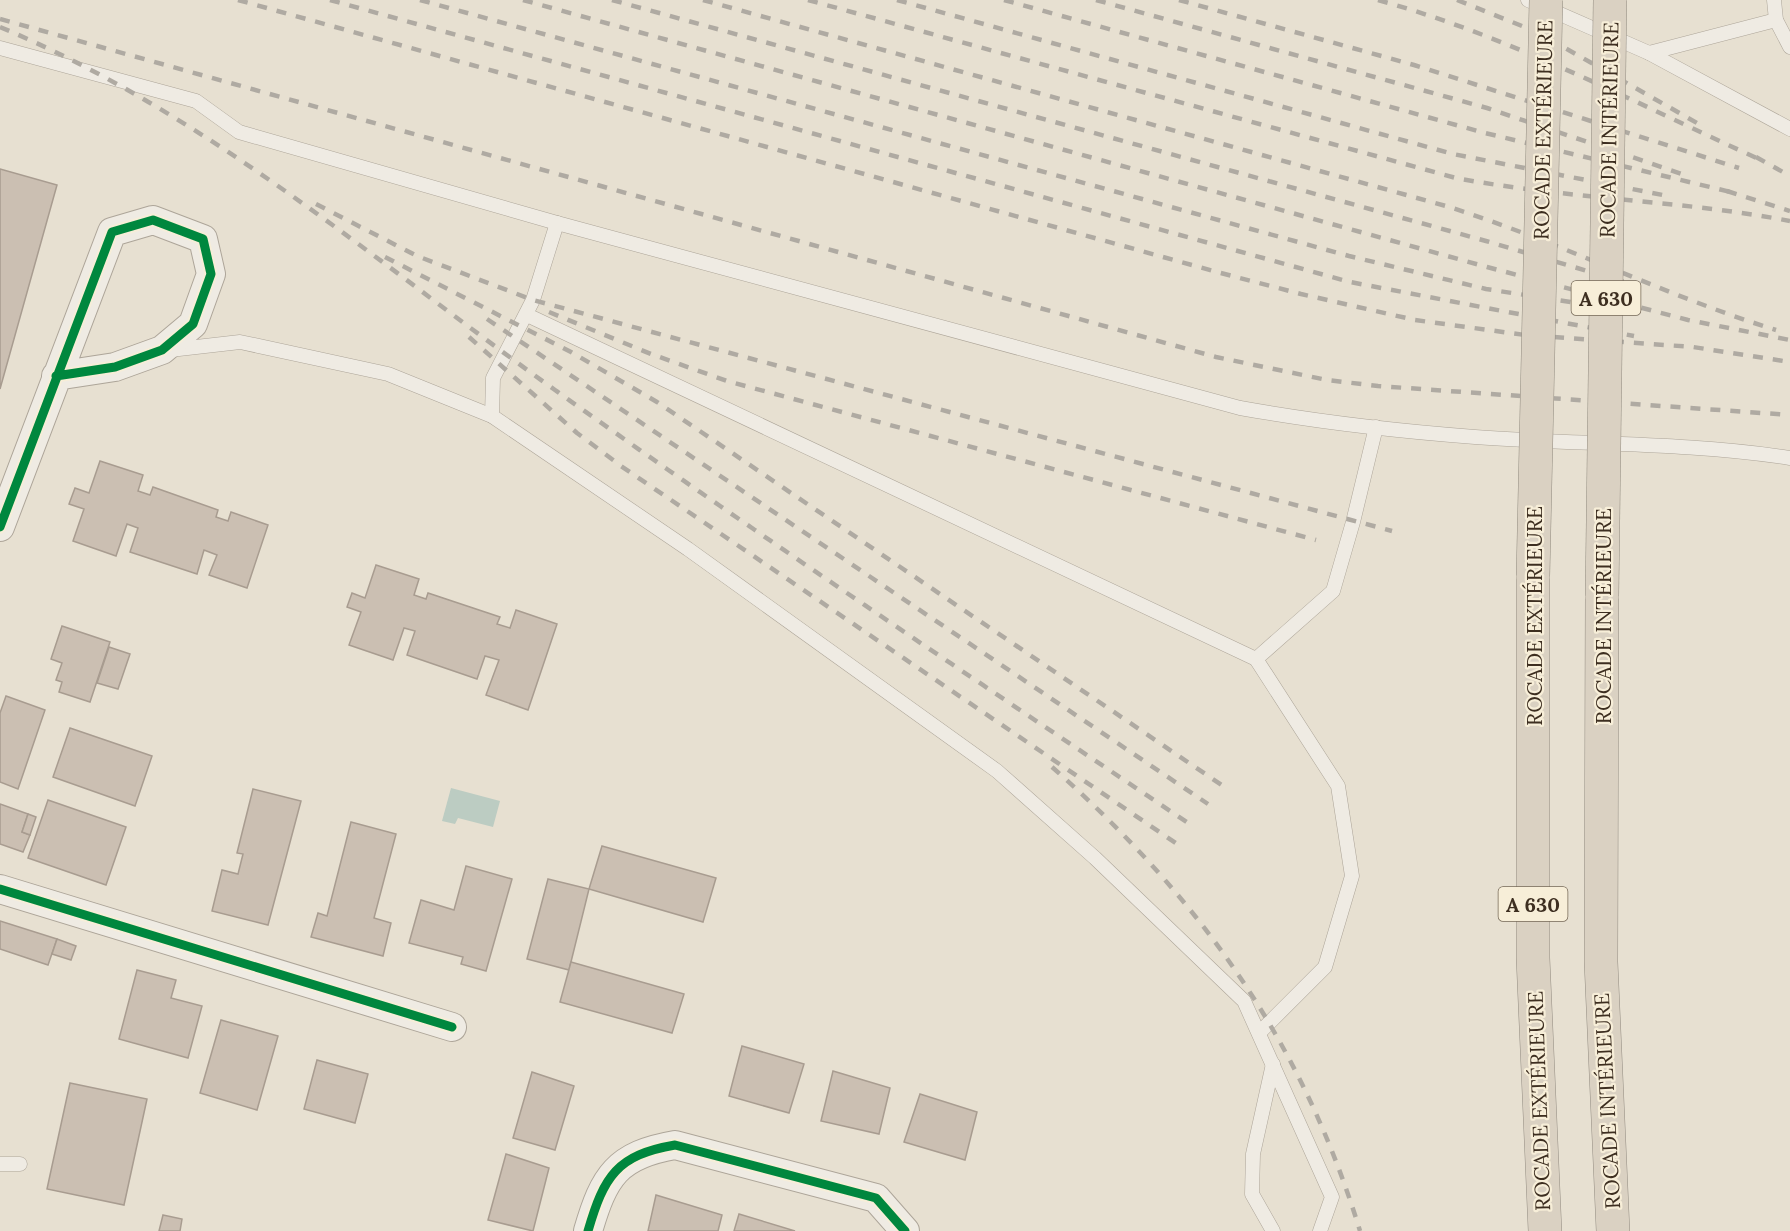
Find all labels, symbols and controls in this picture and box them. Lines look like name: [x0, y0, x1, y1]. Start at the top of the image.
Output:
street label: ROCADE EXTÉRIEURE: [1528, 20, 1558, 240]
street label: ROCADE INTÉRIEURE: [1594, 22, 1624, 238]
road number: A 630: [1572, 281, 1640, 315]
street label: ROCADE EXTÉRIEURE: [1521, 506, 1548, 726]
street label: ROCADE INTÉRIEURE: [1590, 508, 1617, 724]
road number: A 630: [1498, 887, 1568, 921]
street label: ROCADE EXTÉRIEURE: [1522, 991, 1556, 1211]
street label: ROCADE INTÉRIEURE: [1588, 992, 1626, 1210]

